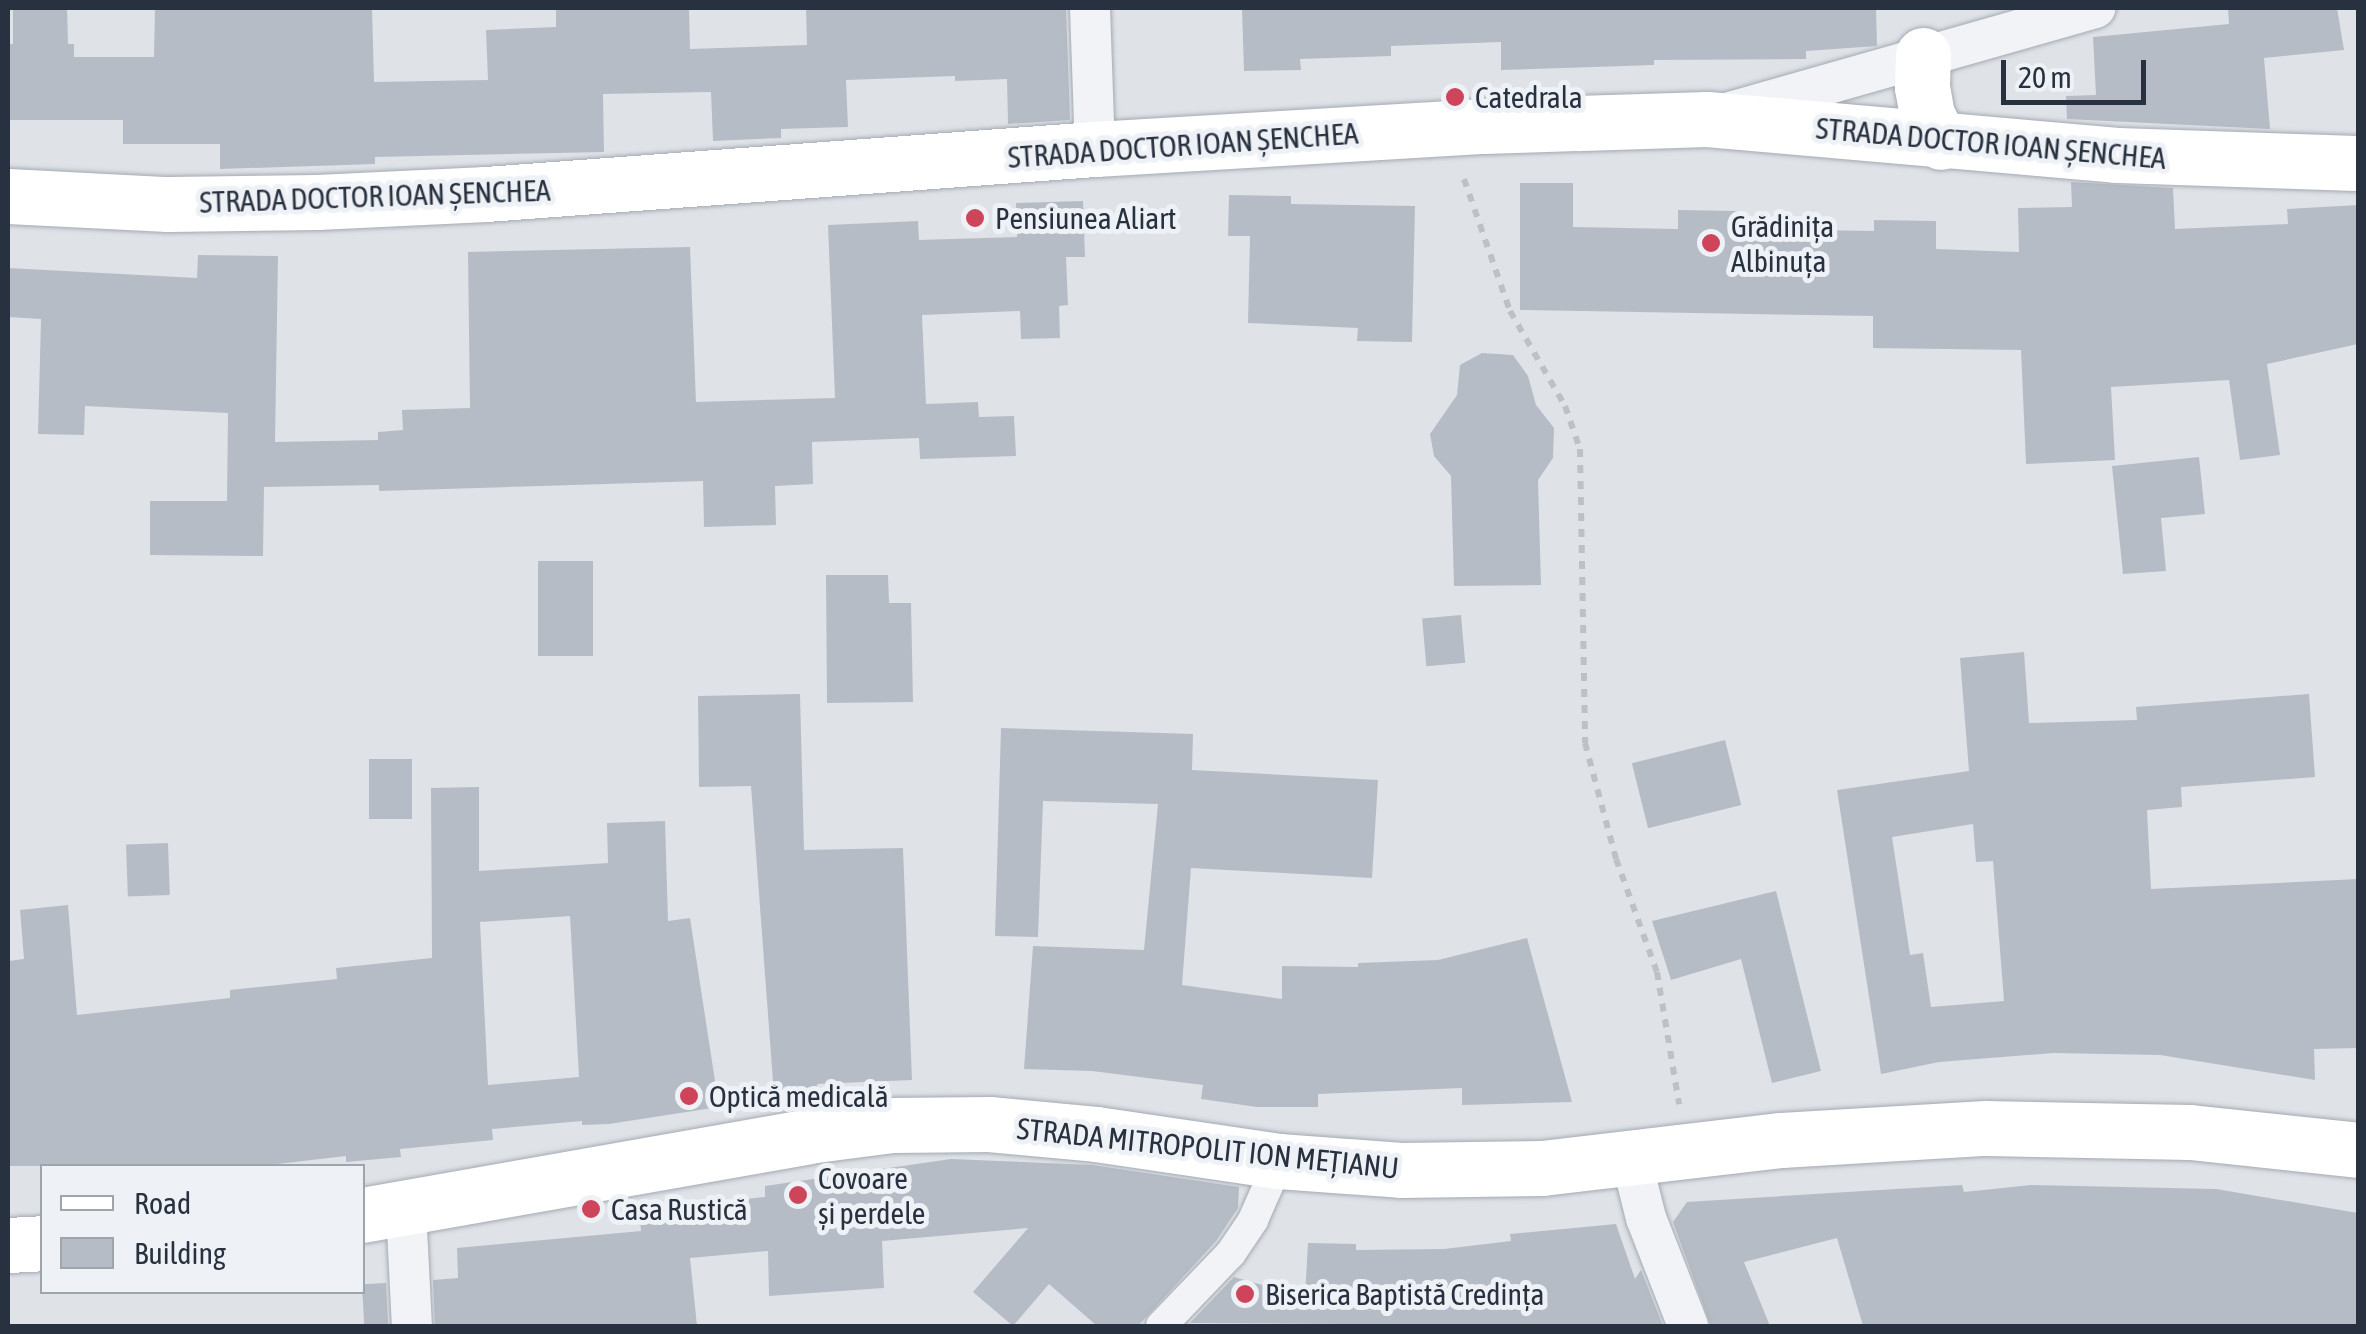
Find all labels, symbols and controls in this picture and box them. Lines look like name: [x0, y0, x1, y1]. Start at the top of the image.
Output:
scale bar: [2006, 40, 2151, 102]
text: 20 m: [2018, 60, 2072, 94]
place label: Catedrala: [1475, 79, 1583, 115]
marker: Catedrala: [1444, 86, 1466, 108]
street label: STRADA DOCTOR IOAN ȘENCHEA: [1814, 110, 2168, 176]
street label: STRADA DOCTOR IOAN ȘENCHEA: [1007, 115, 1359, 175]
street label: STRADA DOCTOR IOAN ȘENCHEA: [199, 172, 551, 220]
place label: Pensiunea Aliart: [995, 200, 1176, 236]
marker: Pensiunea Aliart: [964, 207, 986, 229]
place label: Grădinița Albinuța: [1731, 208, 1834, 278]
marker: Grădinița Albinuța: [1700, 232, 1722, 254]
place label: Optică medicală: [709, 1078, 889, 1114]
marker: Optică medicală: [678, 1085, 700, 1107]
street label: STRADA MITROPOLIT ION MEȚIANU: [1015, 1110, 1401, 1186]
place label: Covoare și perdele: [818, 1160, 925, 1230]
legend: [40, 1164, 365, 1294]
marker: Covoare și perdele: [787, 1184, 809, 1206]
text: Road: [134, 1186, 191, 1220]
place label: Casa Rustică: [611, 1191, 748, 1227]
marker: Casa Rustică: [580, 1198, 602, 1220]
text: Building: [134, 1236, 226, 1270]
place label: Biserica Baptistă Credința: [1265, 1276, 1545, 1312]
marker: Biserica Baptistă Credința: [1234, 1283, 1256, 1305]

